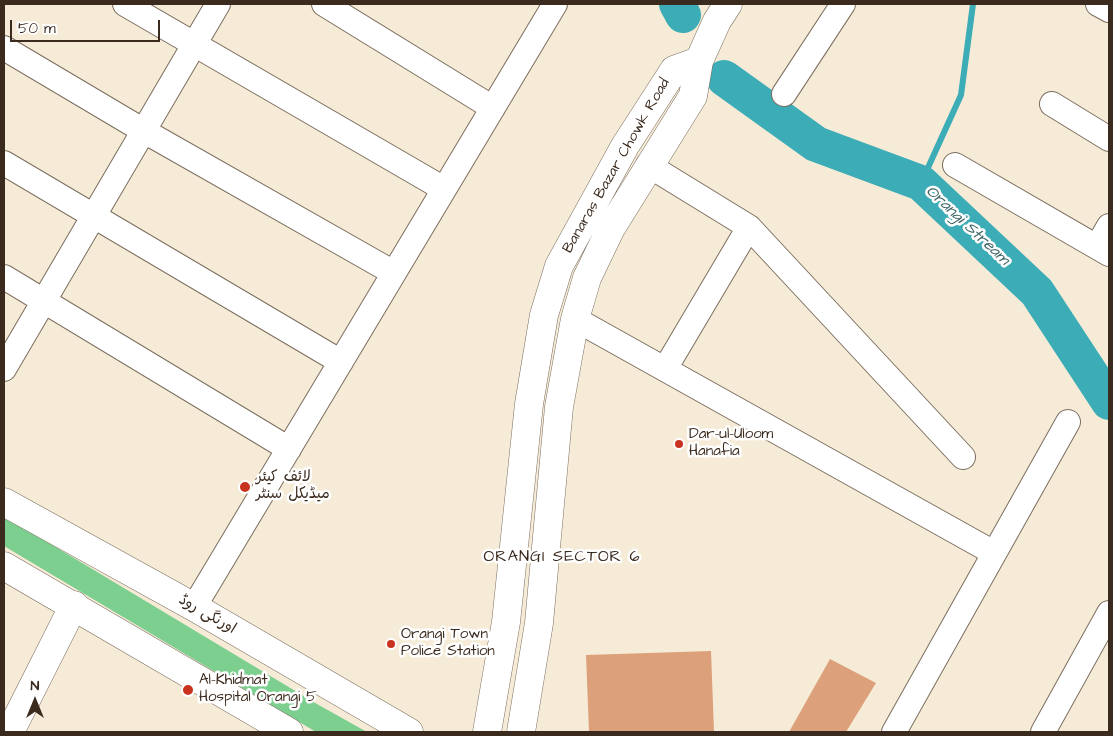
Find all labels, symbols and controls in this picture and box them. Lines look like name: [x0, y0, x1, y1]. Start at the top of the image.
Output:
scale bar: [12, 10, 162, 42]
text: 50 m: [18, 18, 56, 39]
street label: Banaras Bazar Chowk Road: [560, 75, 674, 257]
water label: Orangi Stream: [921, 182, 1013, 270]
place label: Dar-ul-Uloom Hanafia: [689, 426, 773, 461]
marker: Dar-ul-Uloom Hanafia: [673, 438, 685, 450]
place label: لائف کیئر میڈیکل سنٹر: [256, 469, 330, 504]
marker: لائف کیئر میڈیکل سنٹر: [238, 480, 252, 494]
district label: ORANGI SECTOR 6: [482, 548, 642, 568]
street label: اورنگی روڈ: [175, 591, 239, 639]
place label: Orangi Town Police Station: [401, 626, 495, 661]
marker: Orangi Town Police Station: [385, 638, 397, 650]
place label: Al-Khidmat Hospital Orangi 5: [199, 672, 317, 707]
north arrow: [10, 676, 60, 726]
text: N: [31, 676, 39, 696]
marker: Al-Khidmat Hospital Orangi 5: [181, 683, 195, 697]

